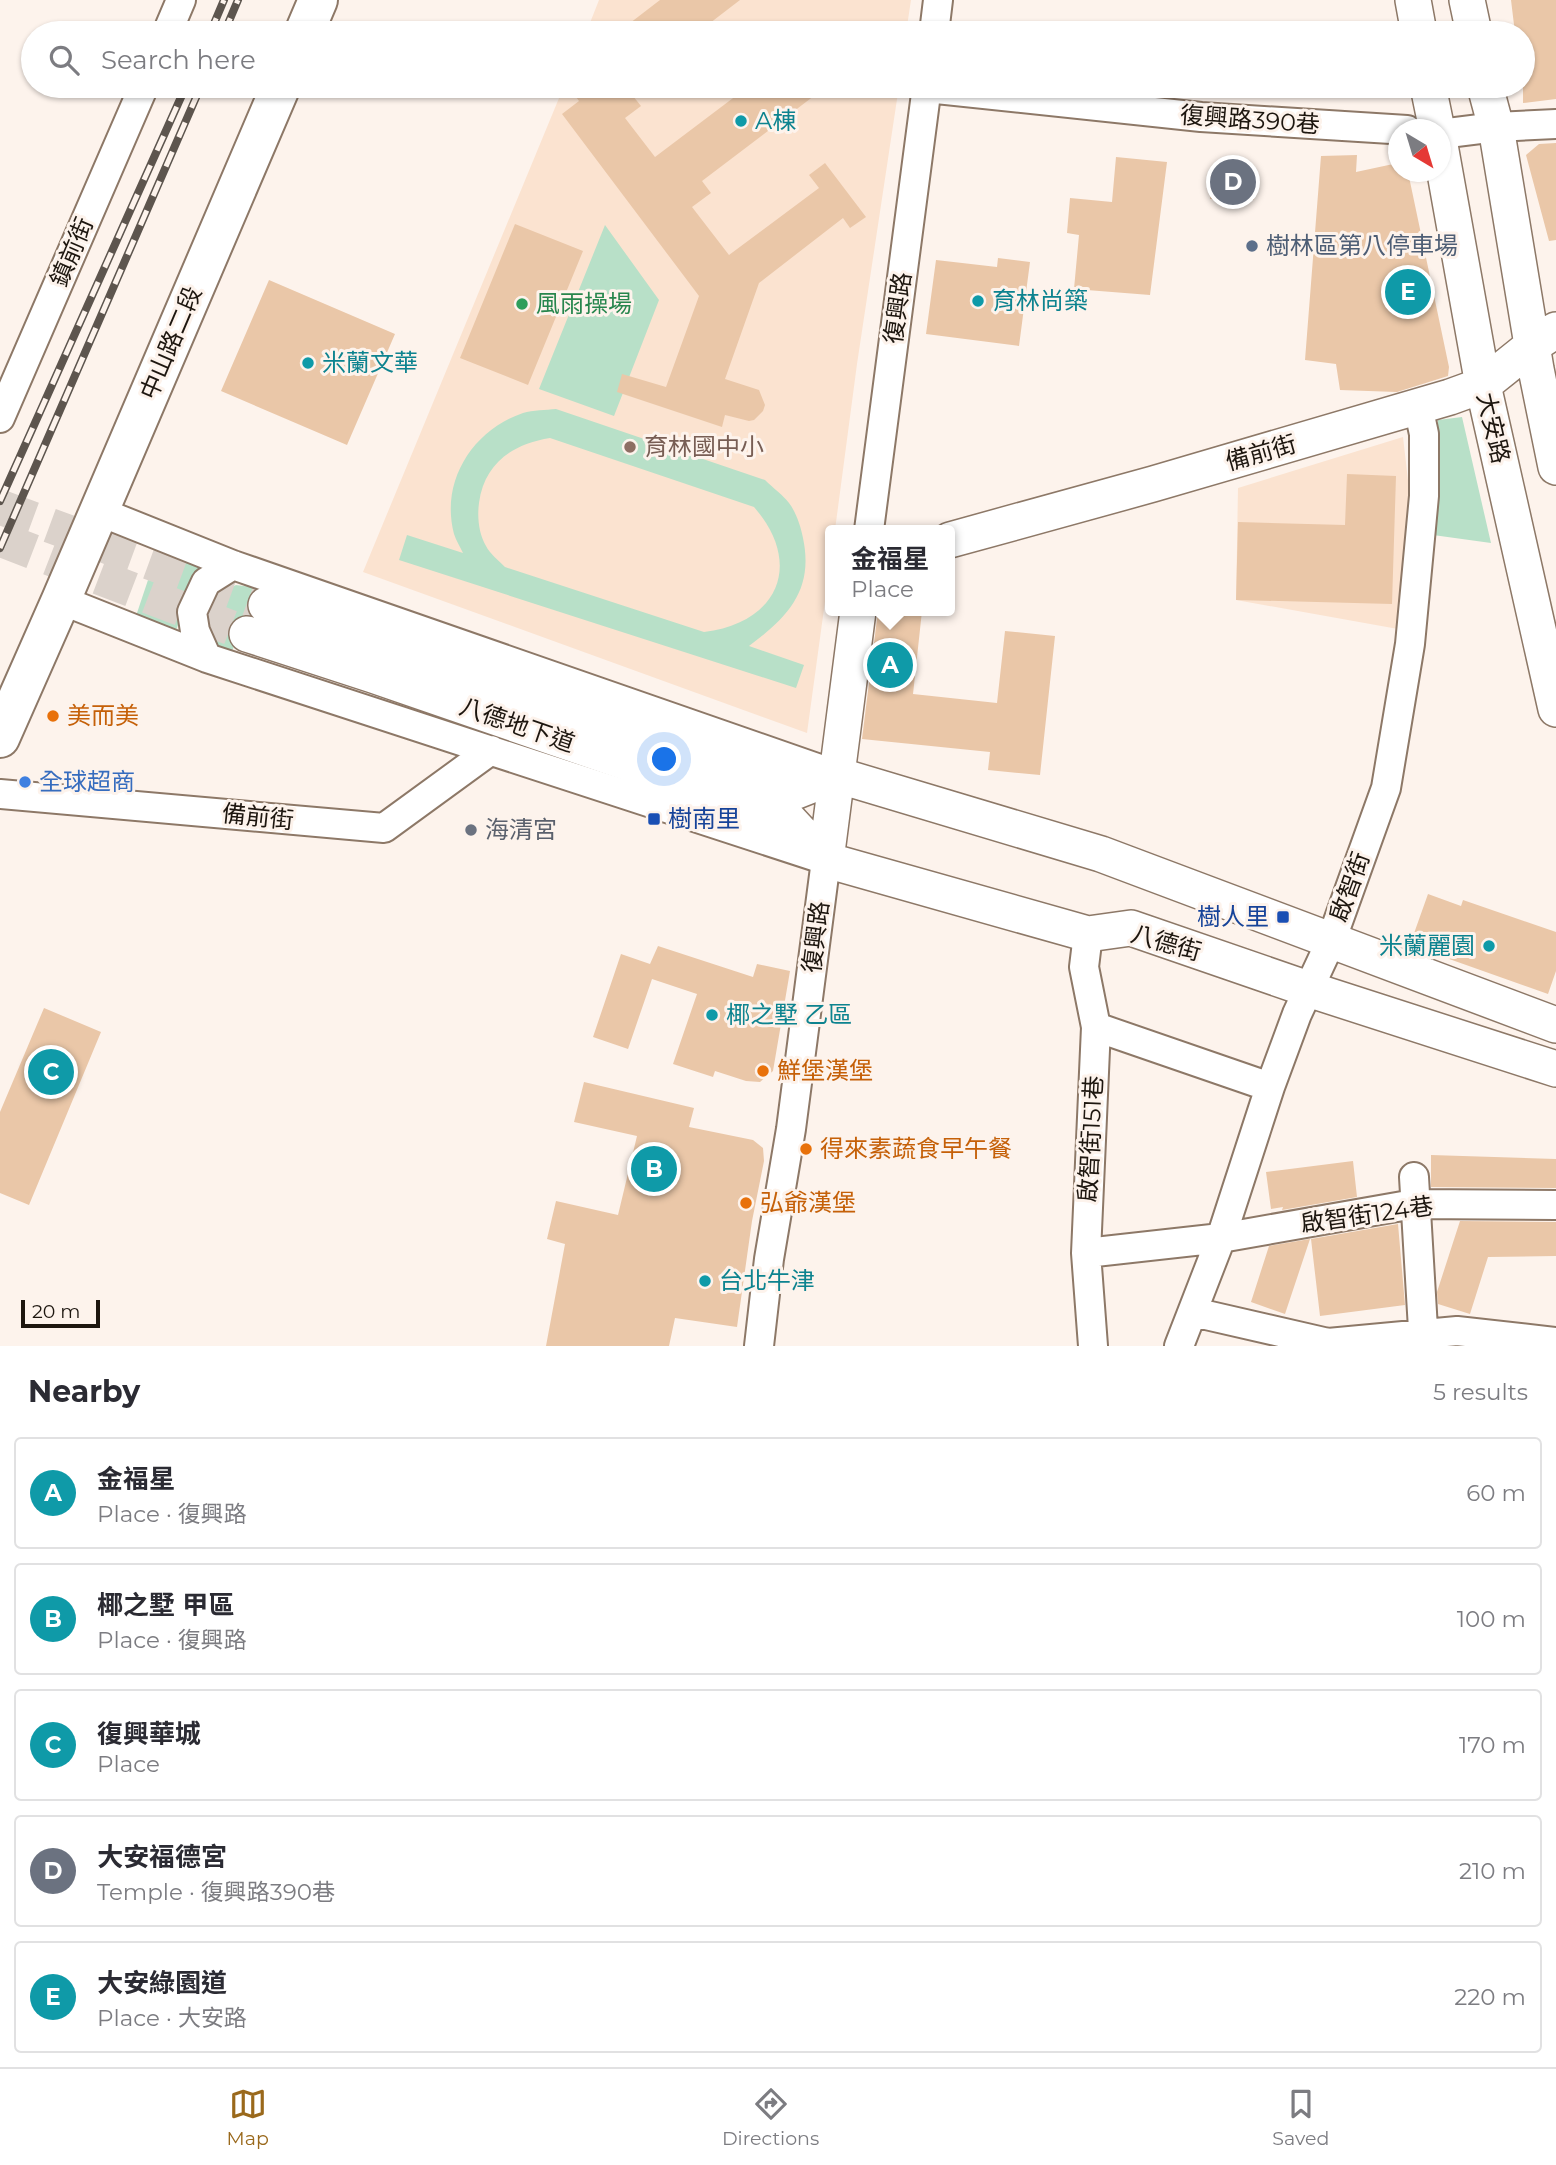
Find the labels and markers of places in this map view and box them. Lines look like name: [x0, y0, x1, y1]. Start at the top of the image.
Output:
place label: A棟: [755, 106, 796, 135]
marker: A棟: [733, 113, 749, 129]
pin: D: [1210, 156, 1256, 208]
place label: 樹林區第八停車場: [1266, 231, 1458, 260]
marker: 樹林區第八停車場: [1244, 238, 1260, 254]
pin: E: [1385, 266, 1431, 318]
place label: 育林尚築: [992, 286, 1088, 315]
place label: 風雨操場: [536, 289, 632, 318]
marker: 育林尚築: [970, 293, 986, 309]
marker: 風雨操場: [514, 296, 530, 312]
place label: 米蘭文華: [322, 348, 418, 377]
marker: 米蘭文華: [300, 355, 316, 371]
place label: 育林國中小: [644, 432, 764, 461]
marker: 育林國中小: [622, 439, 638, 455]
pin: A: [867, 639, 913, 691]
place label: 美而美: [67, 701, 139, 730]
marker: 美而美: [45, 708, 61, 724]
place label: 全球超商: [39, 767, 135, 796]
marker: 全球超商: [17, 774, 33, 790]
place label: 樹南里: [668, 804, 740, 833]
marker: 樹南里: [646, 811, 662, 827]
place label: 海清宮: [485, 815, 557, 844]
marker: 海清宮: [463, 822, 479, 838]
place label: 樹人里: [1197, 902, 1269, 931]
marker: 樹人里: [1275, 909, 1291, 925]
place label: 米蘭麗園: [1379, 931, 1475, 960]
marker: 米蘭麗園: [1481, 938, 1497, 954]
place label: 椰之墅 乙區: [726, 1000, 852, 1029]
marker: 椰之墅 乙區: [704, 1007, 720, 1023]
pin: C: [28, 1046, 74, 1098]
place label: 鮮堡漢堡: [777, 1056, 873, 1085]
marker: 鮮堡漢堡: [755, 1063, 771, 1079]
place label: 得來素蔬食早午餐: [820, 1134, 1012, 1163]
marker: 得來素蔬食早午餐: [798, 1141, 814, 1157]
pin: B: [631, 1143, 677, 1195]
place label: 弘爺漢堡: [760, 1188, 856, 1217]
marker: 弘爺漢堡: [738, 1195, 754, 1211]
place label: 台北牛津: [719, 1266, 815, 1295]
marker: 台北牛津: [697, 1273, 713, 1289]

